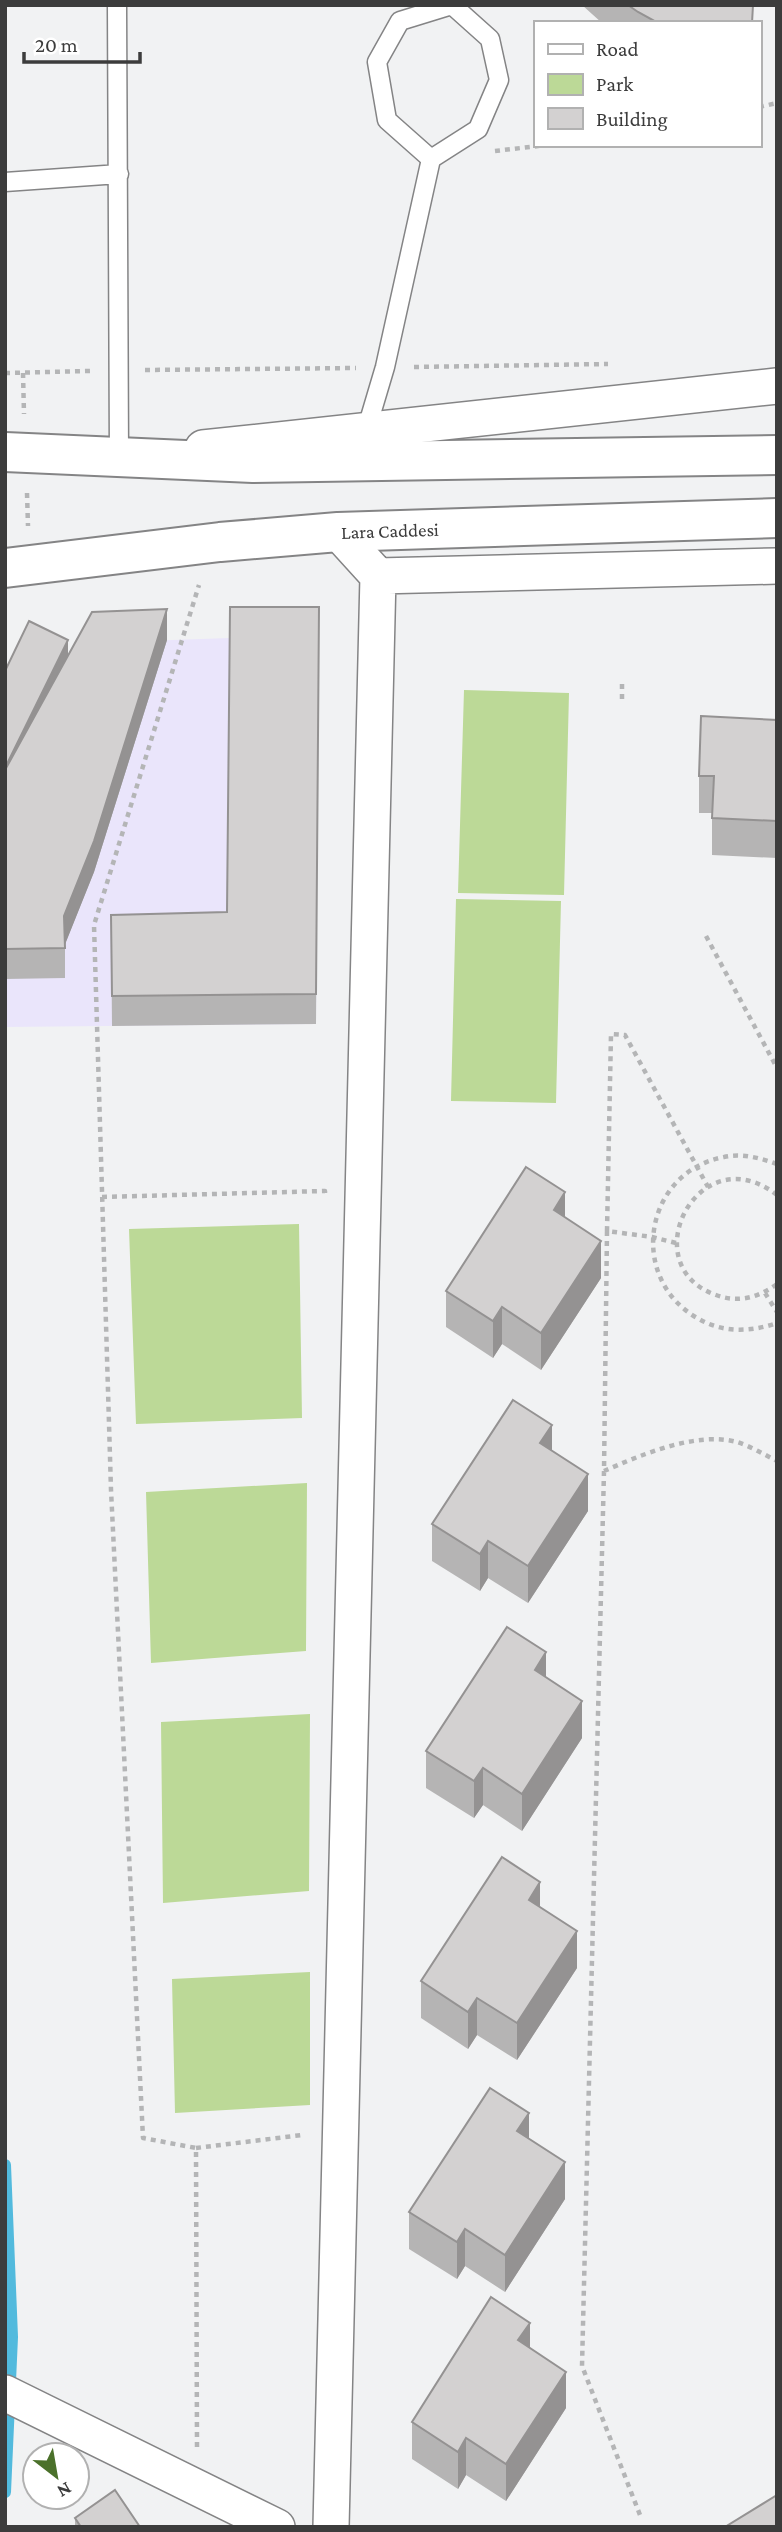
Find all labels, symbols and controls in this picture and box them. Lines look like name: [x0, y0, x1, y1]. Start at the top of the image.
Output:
scale bar: [24, 21, 140, 65]
legend: [534, 21, 761, 147]
text: 20 m: [35, 33, 78, 57]
text: Road: [596, 37, 639, 61]
text: Park: [596, 72, 633, 96]
text: Building: [596, 107, 668, 131]
street label: Lara Caddesi: [341, 518, 439, 542]
north arrow: [21, 2441, 91, 2511]
text: N: [53, 2478, 75, 2503]

